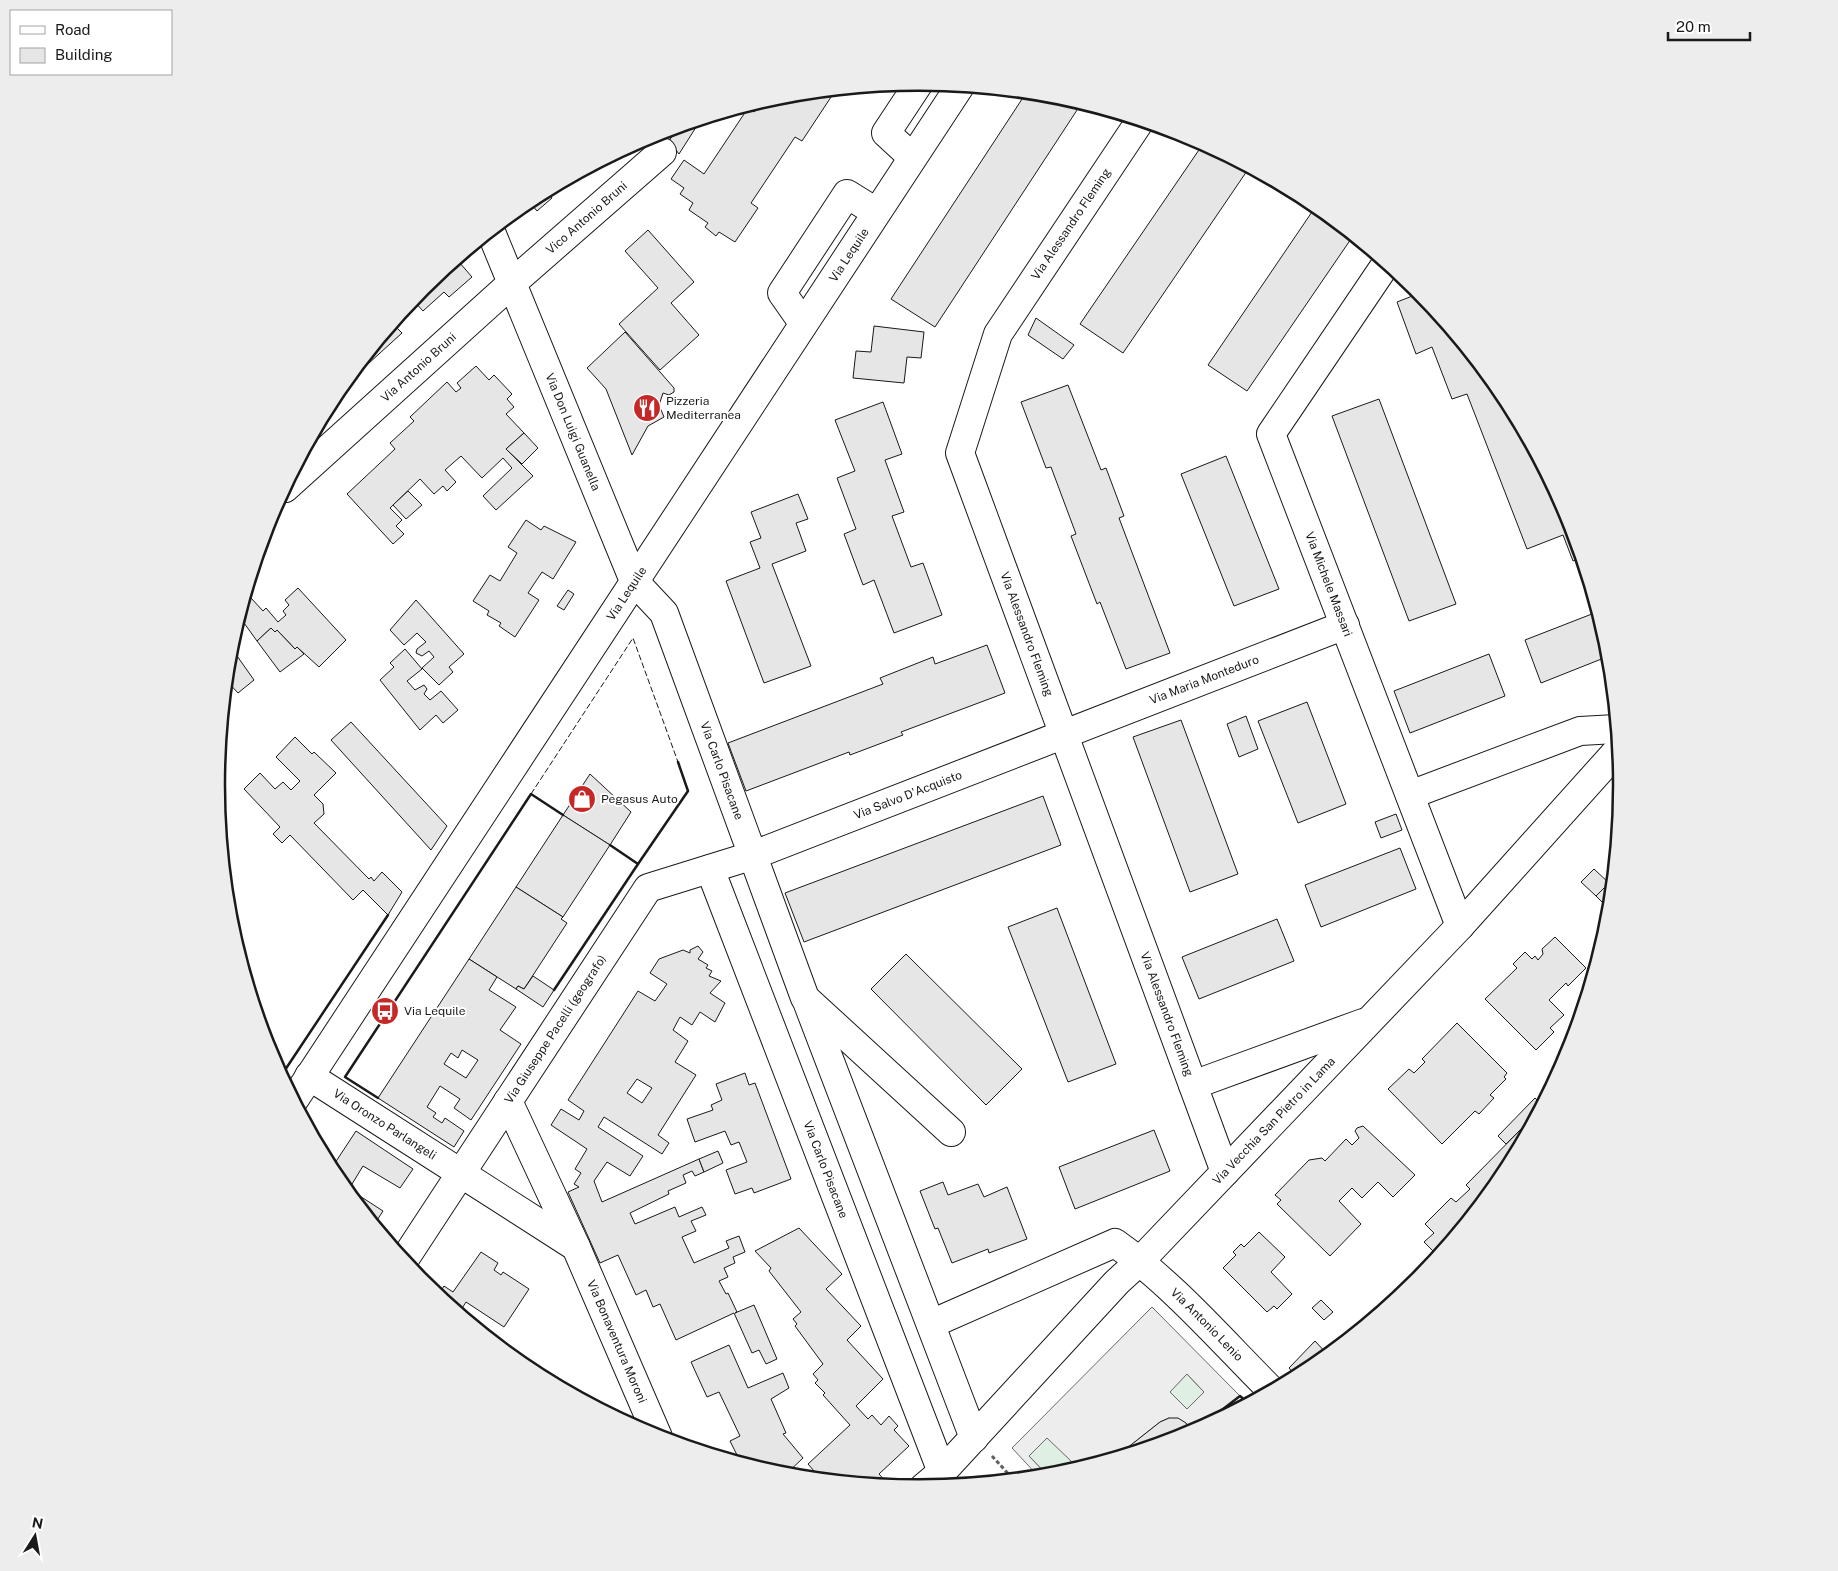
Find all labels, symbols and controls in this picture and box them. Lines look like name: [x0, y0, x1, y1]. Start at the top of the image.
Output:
legend: [10, 10, 172, 75]
scale bar: [1668, 10, 1750, 42]
text: 20 m: [1676, 18, 1711, 35]
text: Road: [55, 21, 91, 38]
text: Building: [55, 46, 113, 63]
street label: Via Alessandro Fleming: [1028, 166, 1114, 282]
street label: Vico Antonio Bruni: [543, 179, 630, 257]
street label: Via Lequile: [826, 225, 872, 285]
street label: Via Antonio Bruni: [378, 330, 459, 405]
street label: Via Don Luigi Guanella: [543, 371, 603, 493]
restaurant icon: Pizzeria Mediterranea: [632, 393, 662, 423]
place label: Pizzeria Mediterranea: [666, 394, 741, 422]
street label: Via Michele Massari: [1302, 530, 1355, 638]
street label: Via Lequile: [604, 564, 650, 623]
street label: Via Alessandro Fleming: [997, 570, 1056, 698]
street label: Via Maria Monteduro: [1148, 652, 1261, 707]
street label: Via Carlo Pisacane: [697, 720, 746, 822]
street label: Via Salvo D'Acquisto: [852, 768, 964, 822]
shop icon: Pegasus Auto: [567, 784, 597, 814]
place label: Pegasus Auto: [601, 792, 678, 806]
street label: Via Alessandro Fleming: [1137, 950, 1196, 1078]
street label: Via Giuseppe Pacelli (geografo): [502, 952, 609, 1106]
bus stop icon: Via Lequile: [370, 996, 400, 1026]
place label: Via Lequile: [404, 1004, 466, 1018]
street label: Via Vecchia San Pietro in Lama: [1210, 1054, 1338, 1188]
street label: Via Oronzo Parlangeli: [331, 1086, 439, 1163]
street label: Via Carlo Pisacane: [801, 1119, 851, 1220]
street label: Via Bonaventura Moroni: [584, 1278, 650, 1405]
street label: Via Antonio Lenio: [1168, 1285, 1246, 1364]
north arrow: [10, 1511, 60, 1561]
text: N: [31, 1514, 44, 1532]

